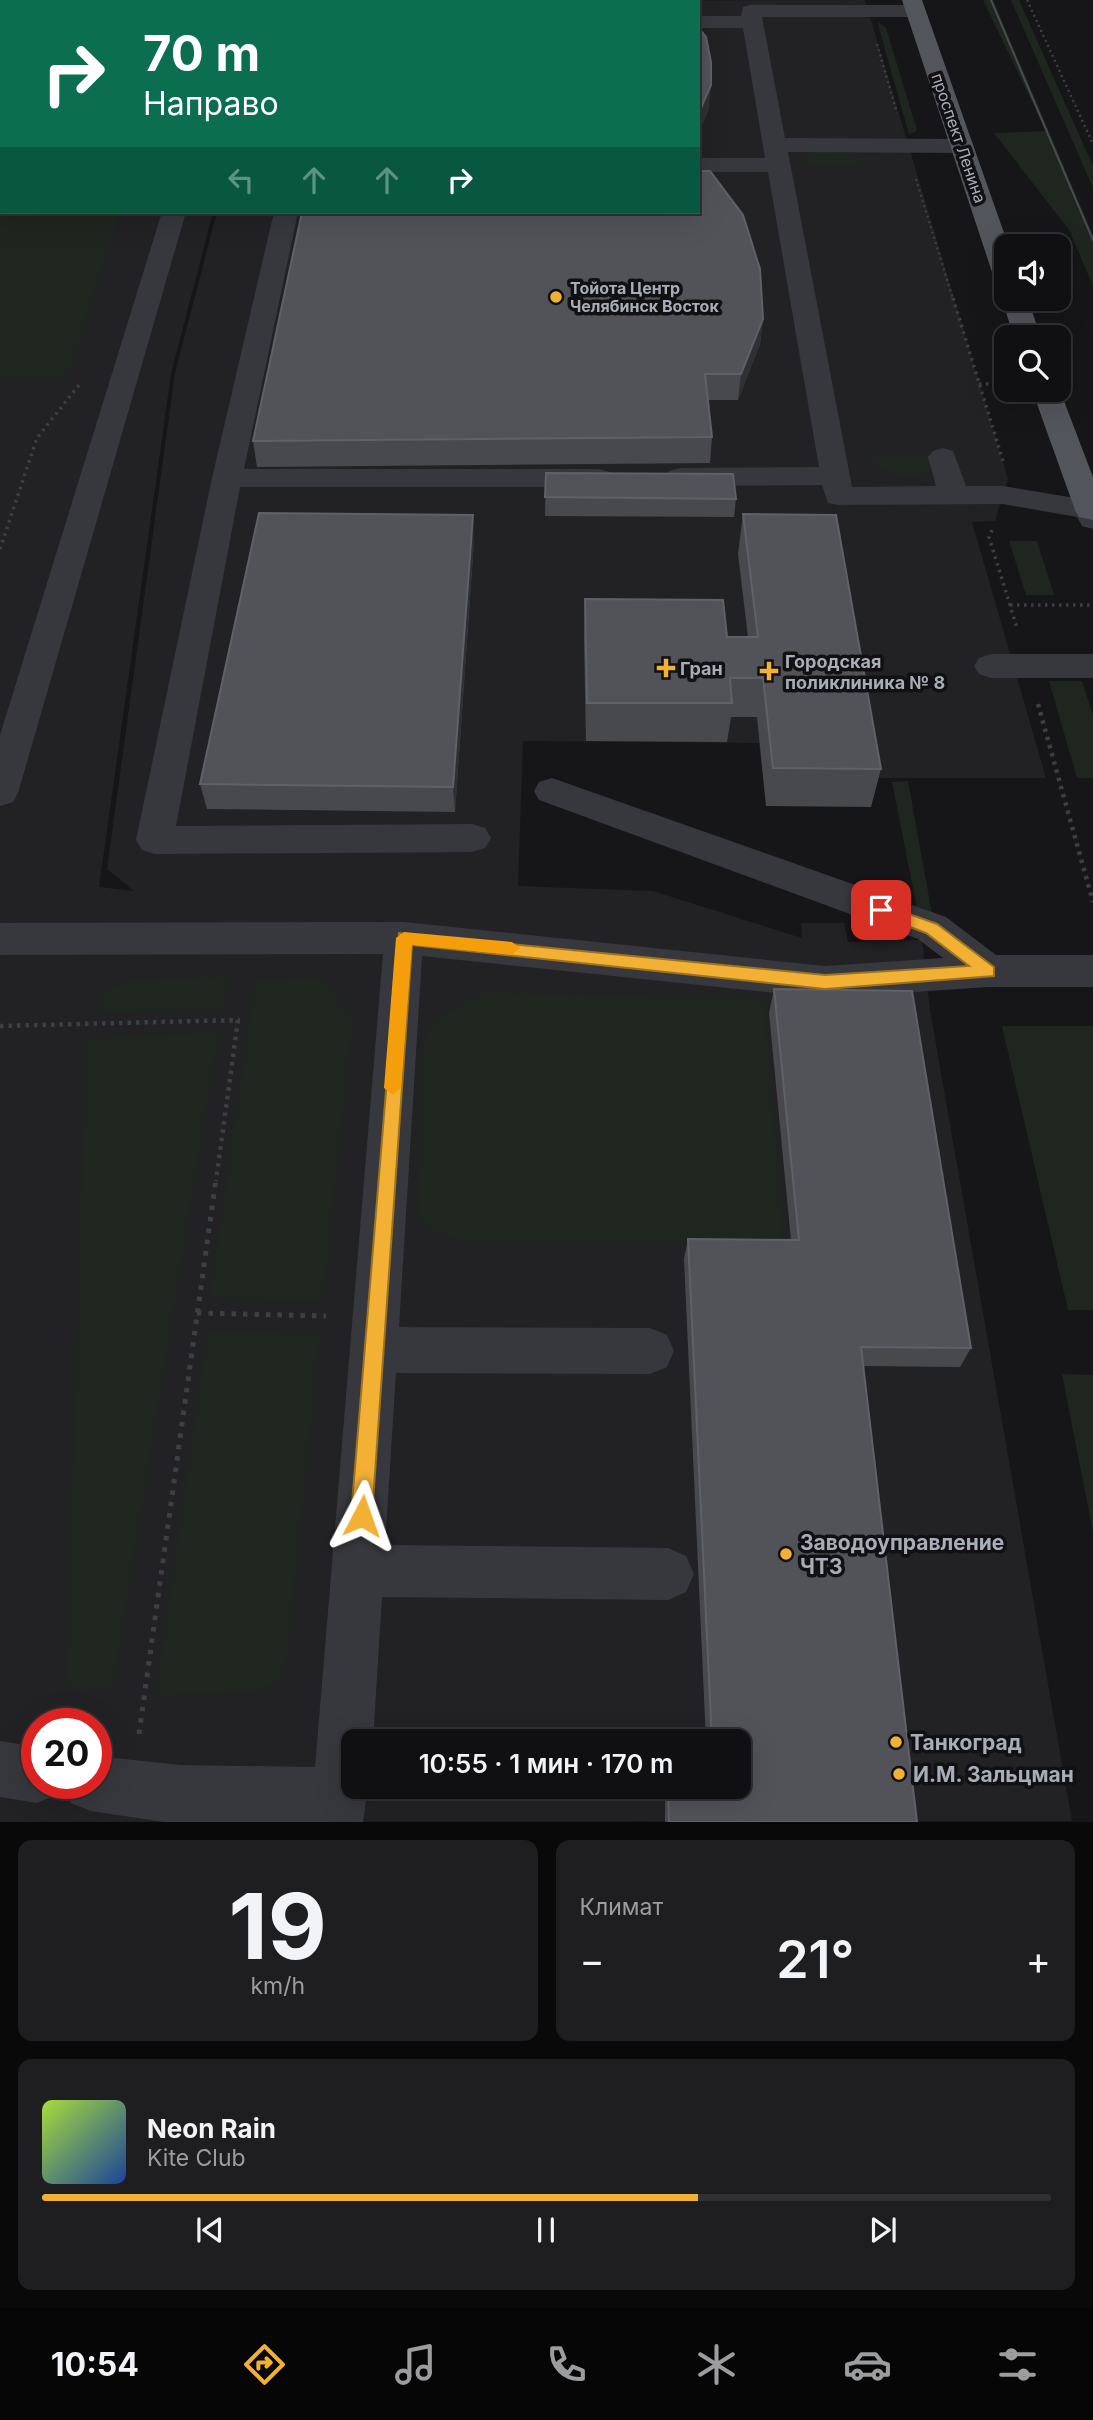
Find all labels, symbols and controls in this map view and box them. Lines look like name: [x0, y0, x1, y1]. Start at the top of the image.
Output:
text: 70 m: [143, 24, 260, 83]
icon: right: [28, 28, 119, 119]
street label: проспект Ленина: [927, 70, 991, 206]
text: Направо: [143, 84, 279, 123]
icon: left: [222, 161, 260, 199]
icon: ahead: [295, 161, 333, 199]
icon: ahead: [368, 161, 406, 199]
icon: right: [441, 161, 479, 199]
map controls: [994, 234, 1071, 402]
button: sound: [994, 234, 1071, 311]
place label: Тойота Центр Челябинск Восток: [570, 278, 719, 316]
marker: Тойота Центр Челябинск Восток: [548, 289, 564, 305]
button: search: [994, 325, 1071, 402]
place label: Городская поликлиника № 8: [785, 651, 945, 693]
place label: Гран: [680, 658, 723, 679]
marker: Гран: [658, 660, 674, 676]
marker: Городская поликлиника № 8: [759, 661, 779, 681]
pin: [851, 880, 911, 940]
icon: arrive: [862, 891, 900, 929]
position arrow: [325, 1479, 399, 1553]
place label: Заводоуправление ЧТЗ: [800, 1530, 1004, 1579]
marker: Заводоуправление ЧТЗ: [778, 1546, 794, 1562]
speed limit sign: 20: [21, 1708, 112, 1799]
place label: Танкоград: [910, 1730, 1022, 1755]
marker: Танкоград: [888, 1734, 904, 1750]
text: 10:55 · 1 мин · 170 m: [419, 1748, 673, 1779]
place label: И.М. Зальцман: [913, 1762, 1074, 1787]
marker: И.М. Зальцман: [891, 1766, 907, 1782]
text: 19: [229, 1871, 327, 1981]
text: Климат: [580, 1893, 663, 1921]
text: 21°: [776, 1928, 854, 1991]
text: −: [580, 1937, 605, 1983]
text: +: [1026, 1937, 1051, 1983]
text: km/h: [250, 1972, 305, 2000]
text: Neon Rain: [147, 2113, 276, 2144]
text: Kite Club: [147, 2144, 246, 2172]
icon: previous: [191, 2211, 229, 2249]
icon: pause: [527, 2211, 565, 2249]
icon: next: [864, 2211, 902, 2249]
icon: directions: [240, 2340, 289, 2389]
icon: music: [391, 2340, 440, 2389]
icon: phone: [542, 2340, 591, 2389]
icon: climate: [692, 2340, 741, 2389]
icon: car: [843, 2340, 892, 2389]
icon: filters: [993, 2340, 1042, 2389]
text: 10:54: [51, 2345, 139, 2384]

